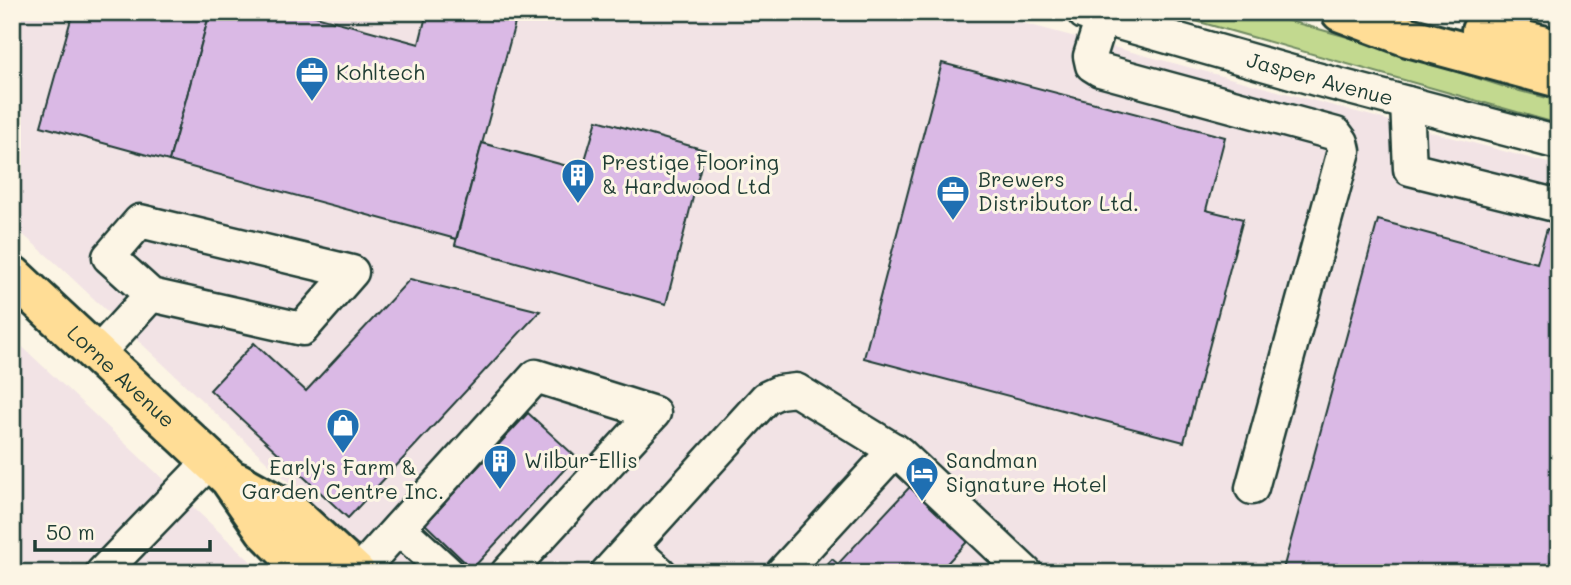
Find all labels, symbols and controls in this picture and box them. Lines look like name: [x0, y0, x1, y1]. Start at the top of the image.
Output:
street label: Jasper Avenue: [1244, 45, 1396, 111]
office icon: Kohltech: [293, 54, 331, 103]
place label: Kohltech: [336, 58, 425, 85]
place label: Prestige Flooring & Hardwood Ltd: [602, 148, 779, 199]
building icon: Prestige Flooring & Hardwood Ltd: [559, 156, 597, 205]
place label: Brewers Distributor Ltd.: [978, 165, 1139, 216]
office icon: Brewers Distributor Ltd.: [934, 173, 972, 222]
street label: Lorne Avenue: [62, 319, 181, 433]
shop icon: Early's Farm & Garden Centre Inc.: [324, 406, 362, 455]
building icon: Wilbur-Ellis: [481, 442, 519, 491]
place label: Wilbur-Ellis: [524, 446, 638, 473]
place label: Sandman Signature Hotel: [946, 446, 1107, 497]
place label: Early's Farm & Garden Centre Inc.: [242, 453, 444, 504]
hotel icon: Sandman Signature Hotel: [903, 454, 941, 503]
scale bar: [35, 508, 210, 552]
text: 50 m: [46, 518, 95, 545]

